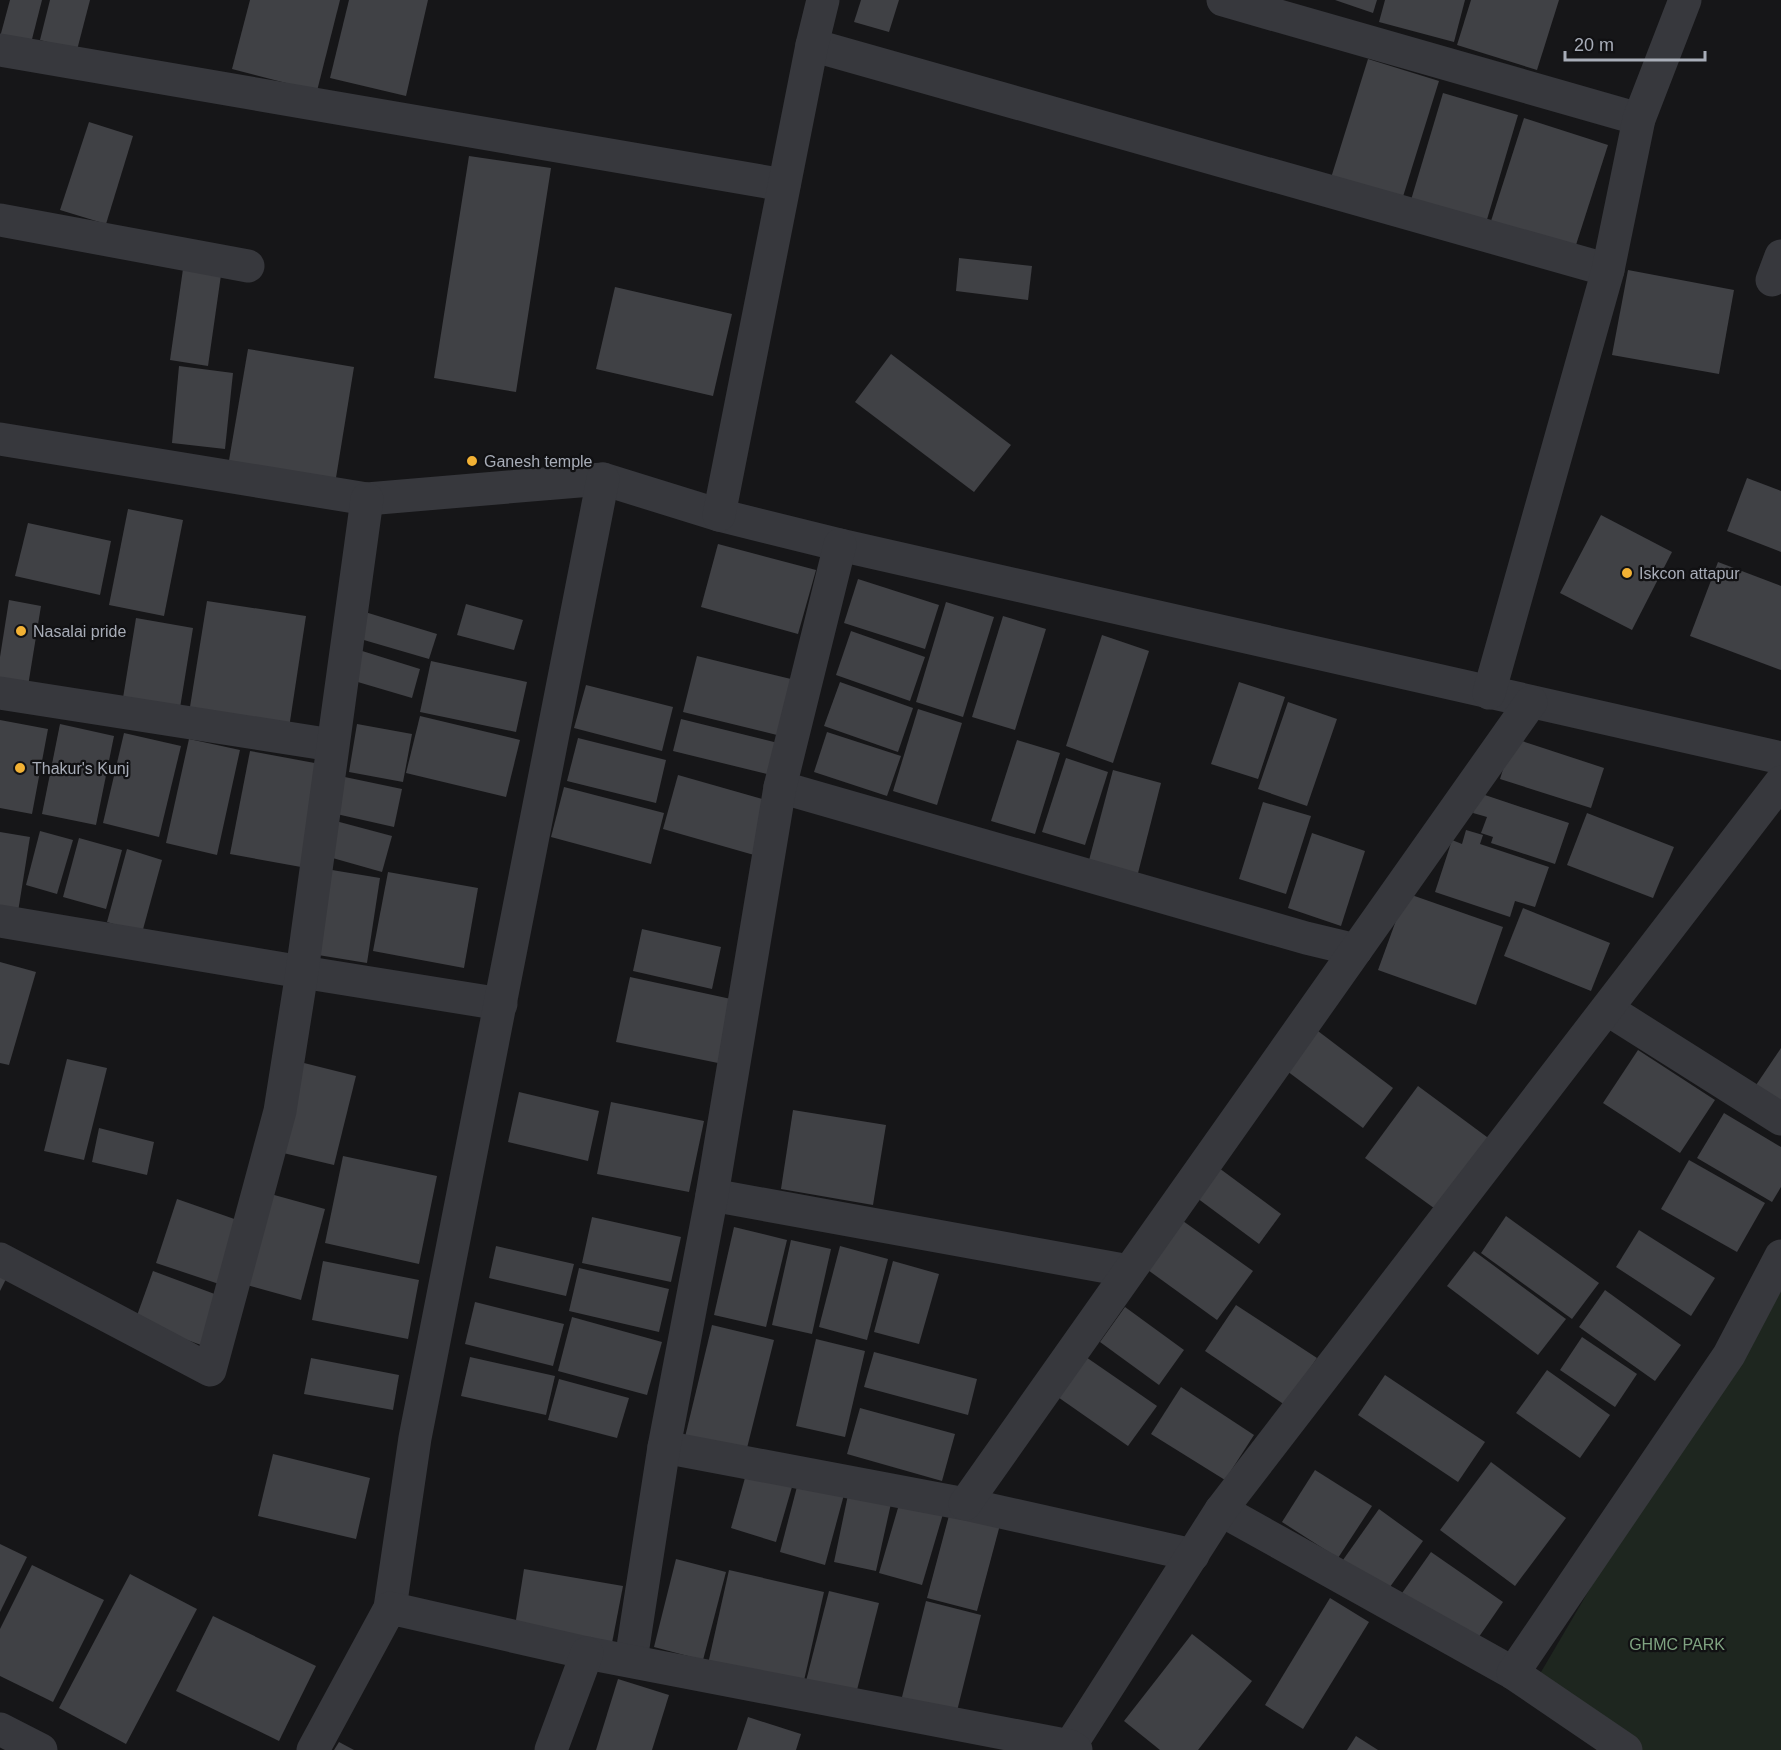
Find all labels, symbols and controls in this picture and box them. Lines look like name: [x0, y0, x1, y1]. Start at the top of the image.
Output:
scale bar: [1565, 24, 1704, 62]
text: 20 m: [1574, 35, 1614, 55]
place label: Ganesh temple: [484, 453, 593, 470]
marker: Ganesh temple: [465, 454, 479, 468]
place label: Iskcon attapur: [1639, 565, 1740, 582]
marker: Iskcon attapur: [1620, 566, 1634, 580]
place label: Nasalai pride: [33, 623, 126, 640]
marker: Nasalai pride: [14, 624, 28, 638]
place label: Thakur's Kunj: [32, 760, 129, 777]
marker: Thakur's Kunj: [13, 761, 27, 775]
park label: GHMC PARK: [1629, 1636, 1725, 1653]

